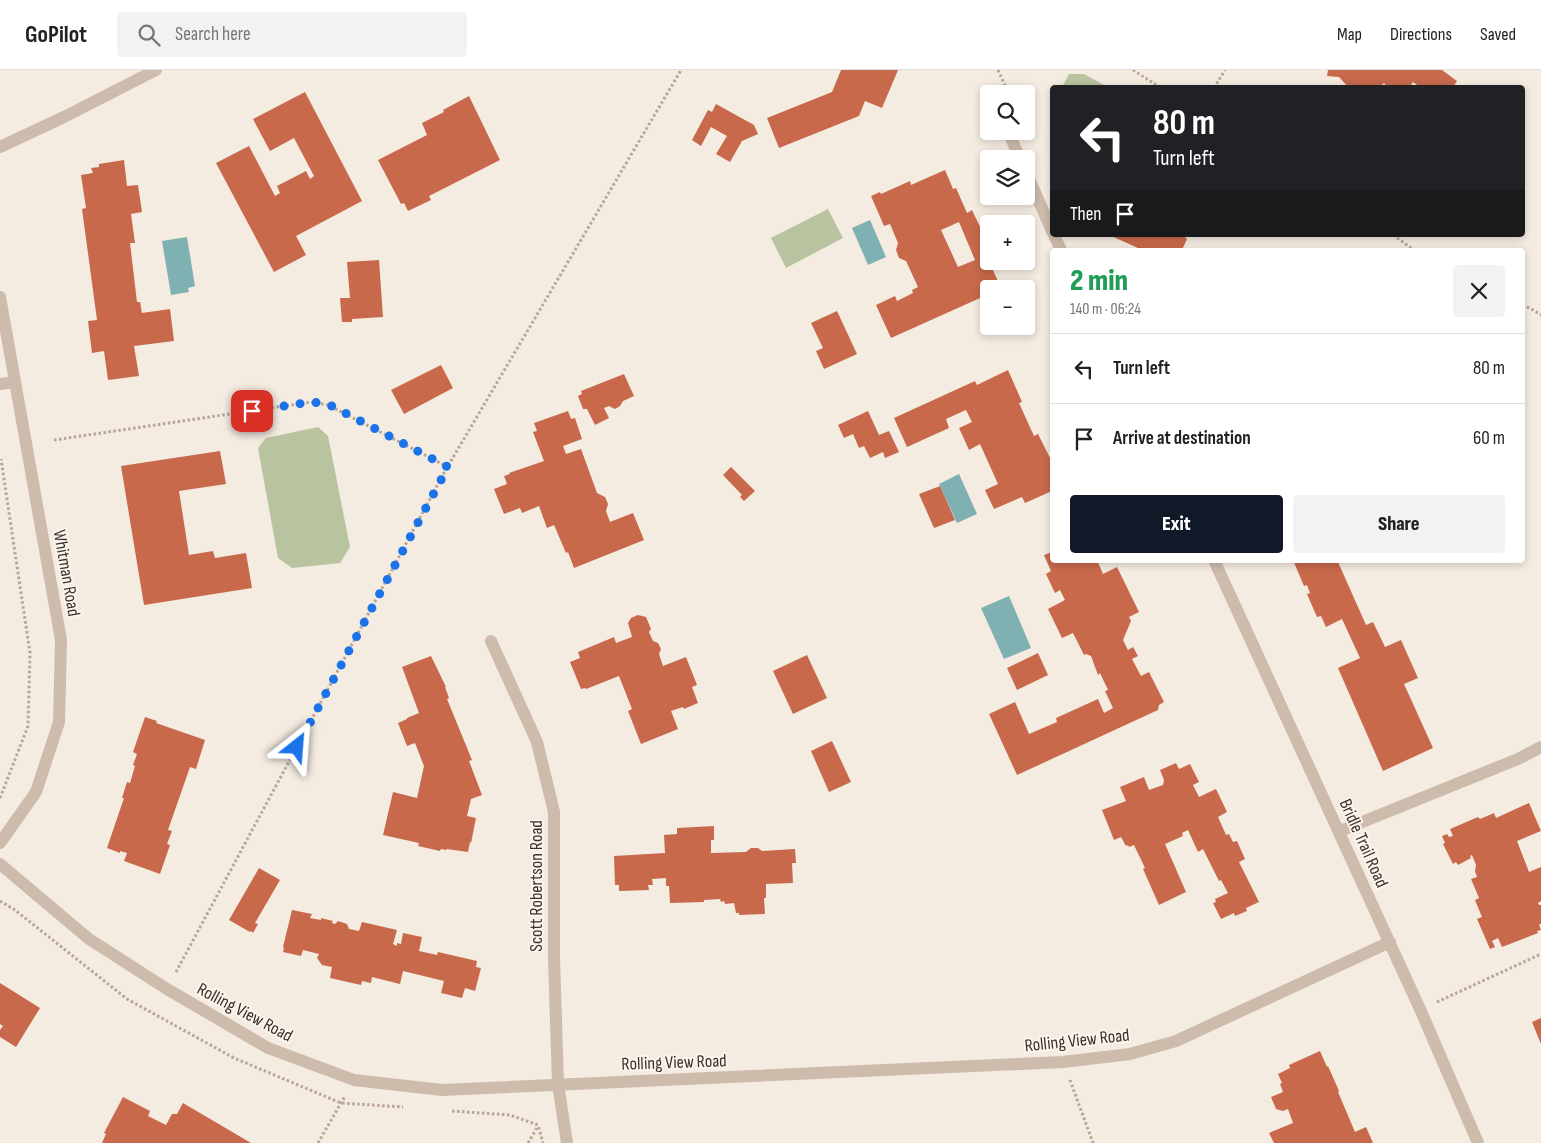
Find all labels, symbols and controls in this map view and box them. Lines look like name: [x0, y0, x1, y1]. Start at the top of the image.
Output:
search box: [117, 12, 467, 57]
text: GoPilot: [25, 20, 87, 49]
icon: search: [135, 21, 163, 49]
text: Search here: [175, 23, 251, 46]
text: Map: [1337, 24, 1362, 45]
text: Directions: [1390, 24, 1452, 45]
text: Saved: [1480, 24, 1516, 45]
map controls: [980, 85, 1035, 335]
button: search: [980, 85, 1035, 140]
text: 80 m: [1153, 102, 1215, 145]
icon: left: [1070, 105, 1135, 170]
text: Turn left: [1153, 145, 1215, 172]
button: layers: [980, 150, 1035, 205]
icon: arrive: [1111, 200, 1139, 228]
text: Then: [1070, 203, 1101, 226]
button: +: [980, 215, 1035, 270]
text: 2 min: [1070, 263, 1128, 299]
button: close: [1453, 265, 1505, 317]
button: −: [980, 280, 1035, 335]
text: 140 m · 06:24: [1070, 300, 1141, 319]
icon: left: [1070, 355, 1098, 383]
text: Turn left: [1113, 357, 1170, 380]
text: 80 m: [1473, 357, 1505, 380]
pin: [231, 390, 273, 432]
icon: arrive: [238, 397, 266, 425]
icon: arrive: [1070, 425, 1098, 453]
text: Arrive at destination: [1113, 427, 1251, 450]
text: 60 m: [1473, 427, 1505, 450]
button: Exit: [1070, 495, 1283, 553]
button: Share: [1293, 495, 1505, 553]
street label: Whitman Road: [49, 528, 84, 618]
position arrow: [270, 720, 322, 772]
street label: Bridle Trail Road: [1335, 796, 1392, 891]
street label: Scott Robertson Road: [526, 820, 547, 952]
street label: Rolling View Road: [193, 978, 296, 1046]
street label: Rolling View Road: [1024, 1025, 1131, 1056]
street label: Rolling View Road: [621, 1050, 727, 1075]

